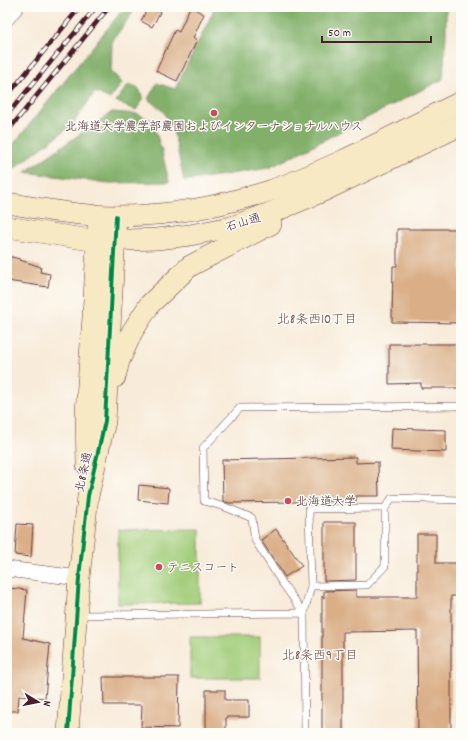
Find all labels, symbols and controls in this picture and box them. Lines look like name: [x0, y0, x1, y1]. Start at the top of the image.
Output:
scale bar: [322, 18, 431, 44]
text: 50 m: [328, 25, 351, 42]
marker: 北海道大学農学部農園およびインターナショナルハウス: [209, 108, 219, 118]
place label: 北海道大学農学部農園およびインターナショナルハウス: [65, 119, 363, 136]
street label: 石山通: [224, 210, 263, 237]
district label: 北8条西10丁目: [277, 311, 357, 330]
street label: 北8条通: [72, 451, 97, 494]
place label: 北海道大学: [296, 494, 356, 511]
marker: 北海道大学: [283, 496, 293, 506]
place label: テニスコート: [167, 560, 239, 577]
marker: テニスコート: [154, 562, 164, 572]
district label: 北8条西9丁目: [282, 647, 358, 666]
north arrow: [18, 682, 58, 722]
text: N: [37, 699, 54, 708]

